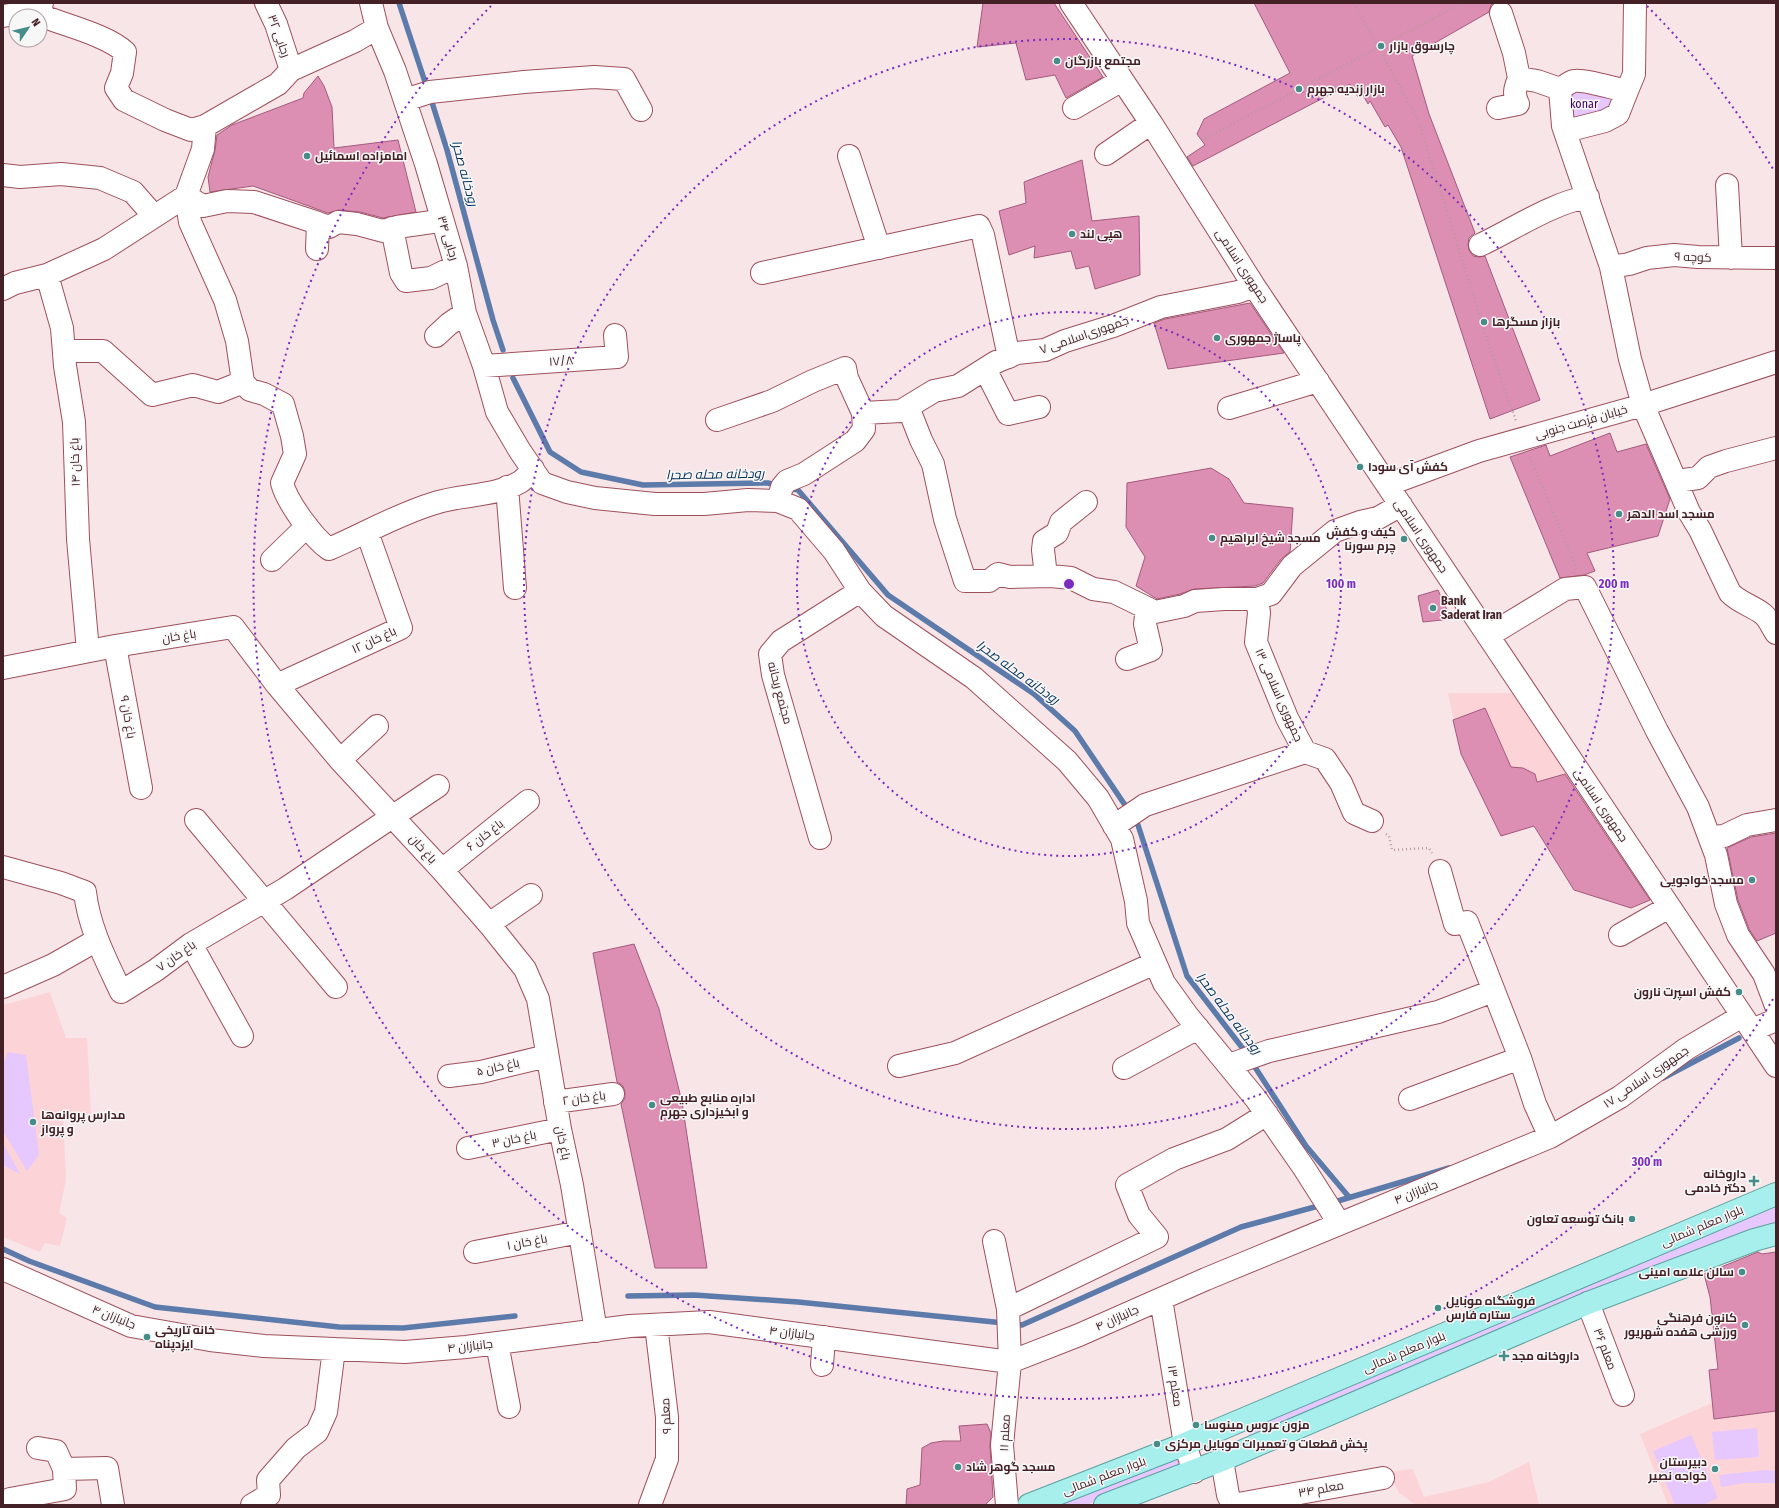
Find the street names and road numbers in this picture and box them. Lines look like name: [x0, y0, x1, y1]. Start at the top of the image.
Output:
street label: رجایی ۳۲: [265, 13, 293, 59]
street label: رجایی ۳۴: [435, 214, 461, 262]
street label: جمهوری اسلامی: [1213, 226, 1271, 306]
street label: کوچه ۹: [1674, 249, 1712, 267]
street label: جمهوری‌اسلامی ۷: [1038, 313, 1130, 357]
street label: ۱۷/۸: [548, 353, 574, 369]
street label: خیابان فرصت جنوبی: [1533, 402, 1629, 442]
street label: باغ خان ۱۴: [67, 437, 84, 487]
street label: جمهوری اسلامی: [1391, 496, 1451, 576]
street label: باغ خان ۱۲: [350, 624, 399, 657]
street label: باغ خان: [161, 626, 197, 647]
street label: جمهوری اسلامی ۱۳: [1252, 646, 1306, 744]
street label: مجتمع ریحانه: [764, 660, 795, 726]
street label: باغ خان ۹: [116, 694, 139, 740]
street label: جمهوری اسلامی: [1571, 765, 1631, 845]
street label: باغ خان ۶: [464, 816, 507, 855]
street label: باغ خان: [406, 832, 440, 867]
street label: باغ خان ۷: [154, 937, 199, 975]
street label: جمهوری اسلامی ۱۷: [1601, 1043, 1691, 1111]
street label: باغ خان ۵: [475, 1055, 521, 1080]
street label: باغ خان ۲: [561, 1088, 607, 1109]
street label: باغ خان: [552, 1125, 573, 1161]
street label: باغ خان ۳: [490, 1127, 538, 1152]
street label: جانبازان ۴: [1392, 1177, 1440, 1207]
street label: بلوار معلم شمالی: [1659, 1202, 1746, 1251]
street label: باغ خان ۱: [506, 1231, 549, 1254]
street label: جانبازان ۴: [90, 1302, 138, 1332]
street label: جانبازان ۴: [1093, 1302, 1141, 1334]
street label: جانبازان ۴: [768, 1323, 816, 1343]
street label: معلم ۳۶: [1590, 1326, 1619, 1372]
street label: بلوار معلم شمالی: [1361, 1328, 1448, 1377]
street label: جانبازان ۴: [447, 1337, 493, 1355]
street label: معلم ۱۳: [1164, 1364, 1185, 1408]
street label: معلم ۹: [658, 1398, 675, 1434]
street label: معلم ۱۱: [997, 1414, 1014, 1452]
street label: بلوار معلم شمالی: [1060, 1454, 1148, 1499]
street label: معلم ۳۴: [1297, 1478, 1345, 1501]

